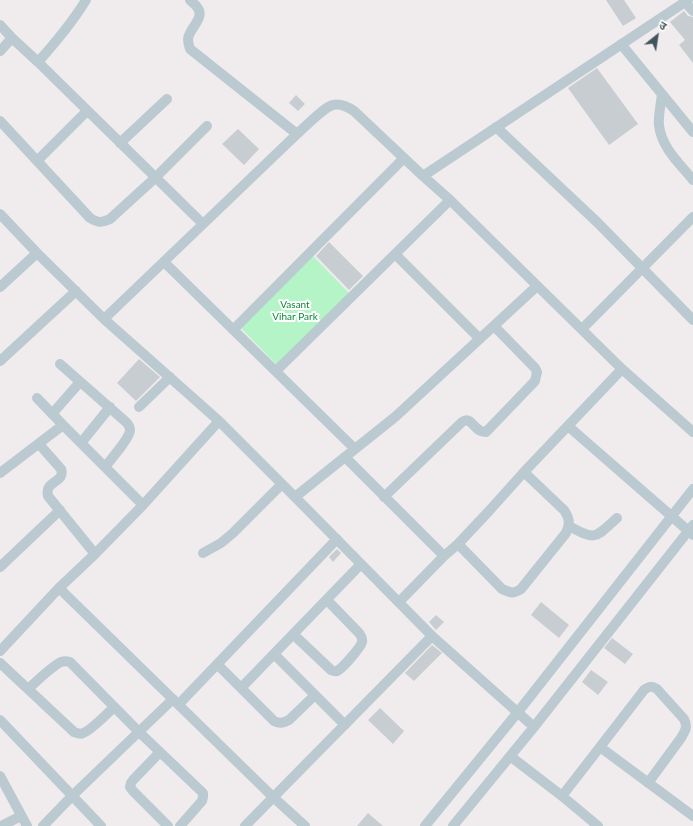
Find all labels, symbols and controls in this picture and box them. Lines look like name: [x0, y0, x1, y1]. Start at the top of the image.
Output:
north arrow: [637, 16, 677, 56]
text: उ: [657, 18, 669, 32]
park label: Vasant Vihar Park: [272, 299, 318, 322]

